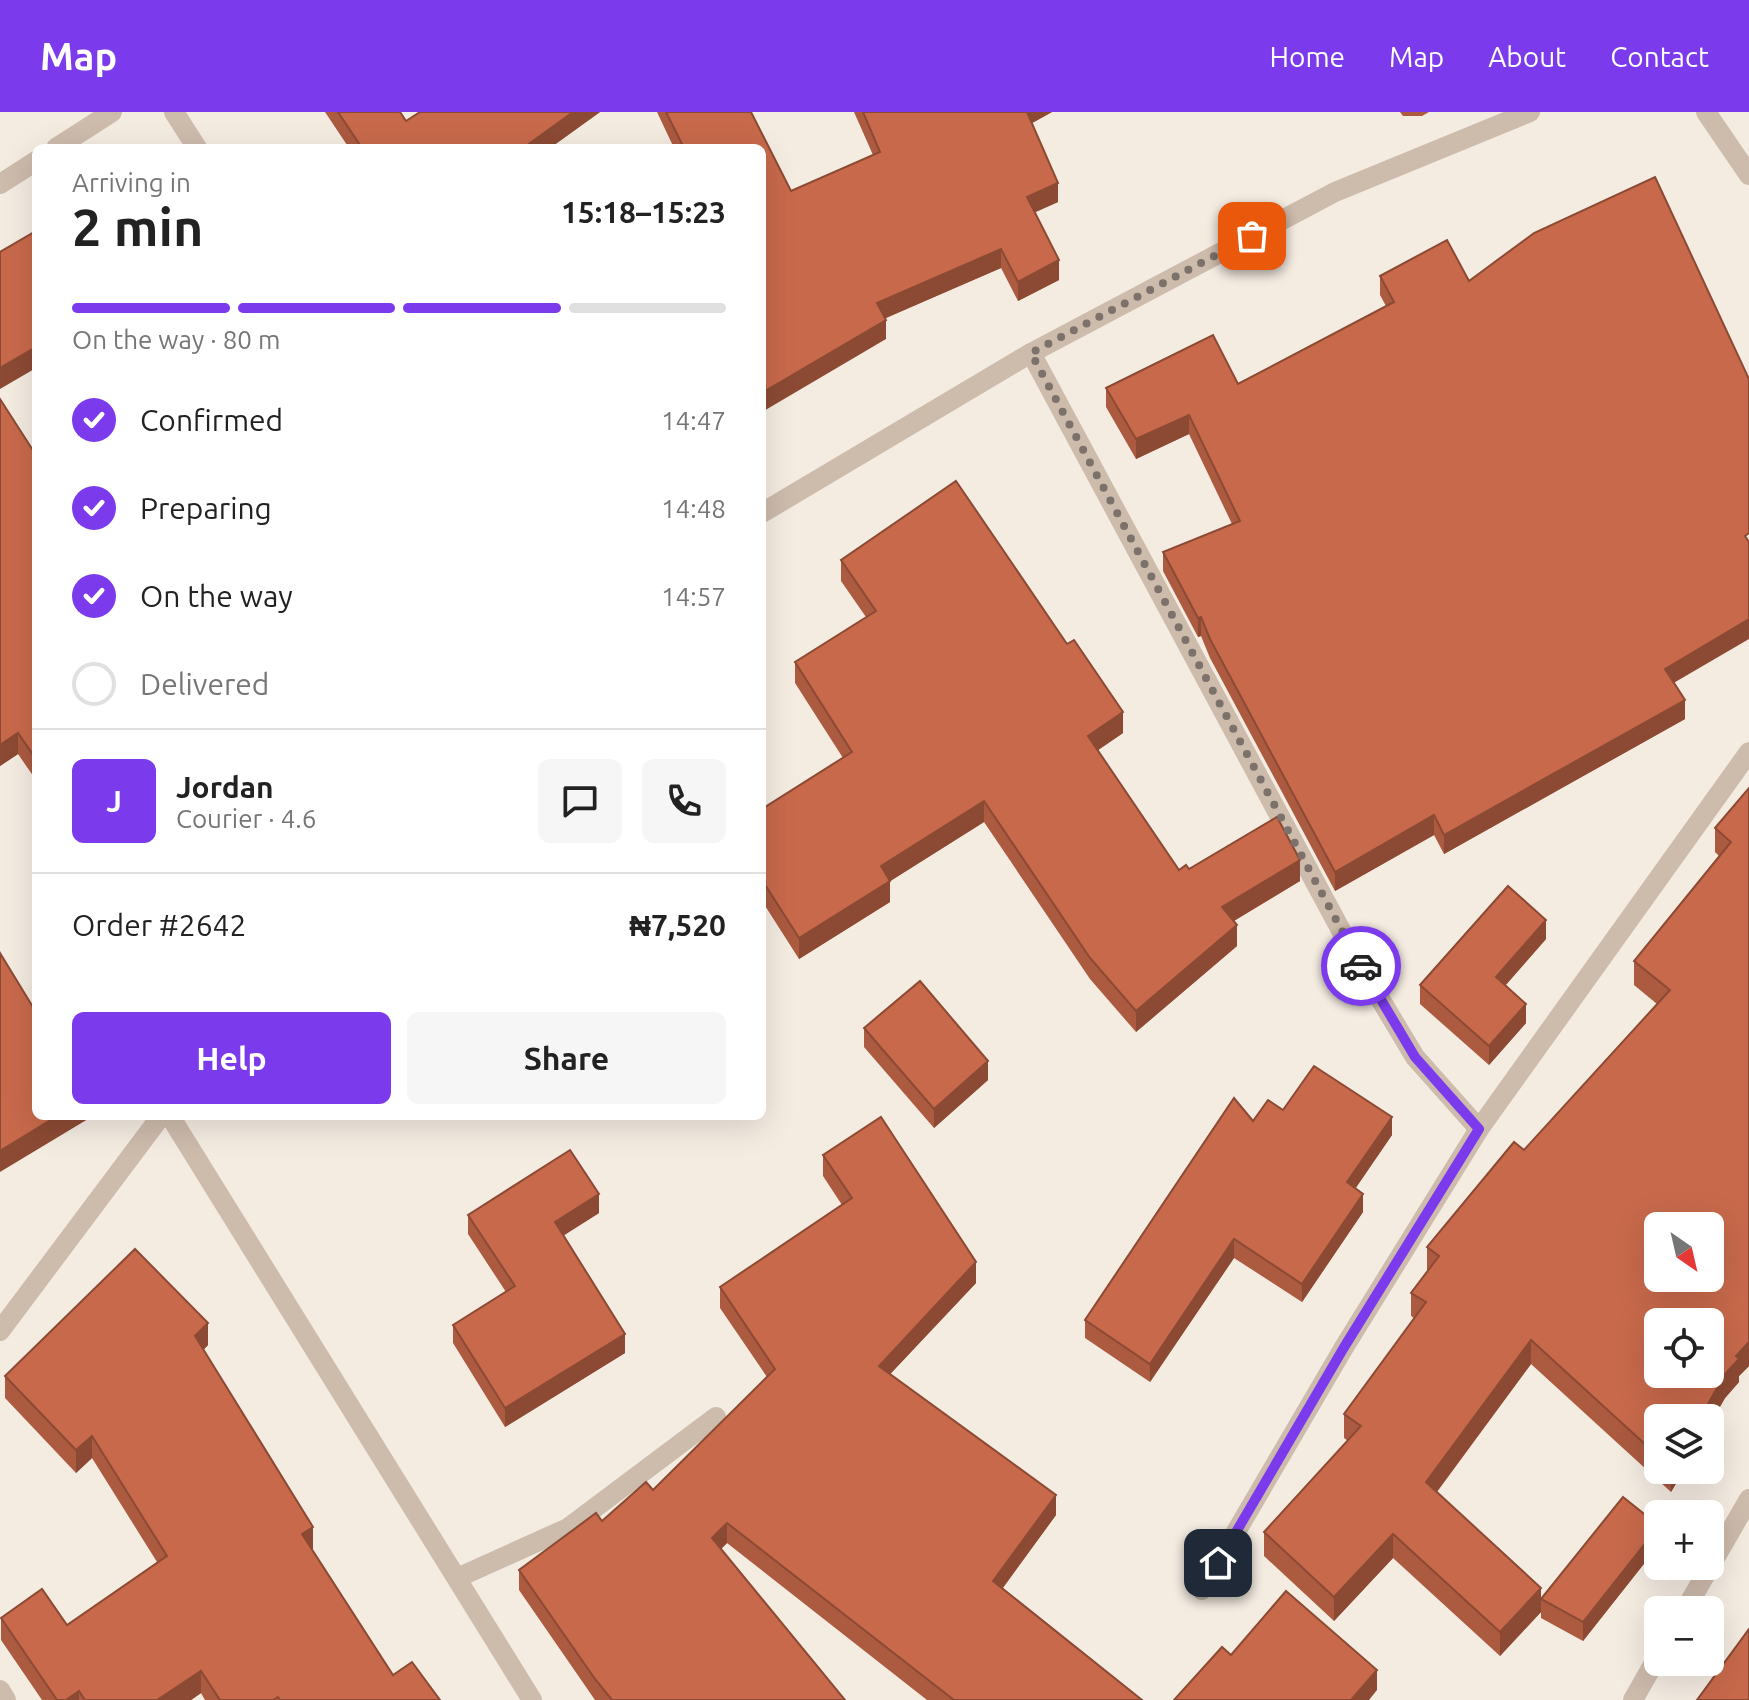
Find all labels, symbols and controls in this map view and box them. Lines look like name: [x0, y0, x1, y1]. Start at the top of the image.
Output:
text: Map: [40, 35, 117, 77]
text: Home: [1270, 41, 1345, 72]
text: Map: [1389, 41, 1444, 72]
text: About: [1488, 41, 1566, 72]
text: Contact: [1610, 41, 1709, 72]
text: Arriving in: [72, 168, 191, 197]
text: 15:18–15:23: [561, 195, 726, 229]
text: 2 min: [72, 198, 203, 256]
pin: [1218, 202, 1286, 270]
icon: bag: [1230, 214, 1274, 258]
text: On the way · 80 m: [72, 325, 280, 354]
icon: check: [72, 398, 116, 442]
text: Confirmed: [140, 403, 283, 437]
text: 14:47: [661, 406, 726, 435]
icon: check: [72, 486, 116, 530]
text: Preparing: [140, 491, 272, 525]
text: 14:48: [661, 494, 726, 523]
icon: check: [72, 574, 116, 618]
text: On the way: [140, 579, 293, 613]
text: 14:57: [661, 582, 726, 611]
text: Delivered: [140, 667, 269, 701]
button: chat: [538, 759, 622, 843]
button: phone: [642, 759, 726, 843]
text: Jordan: [176, 770, 274, 804]
text: J: [106, 784, 122, 818]
text: Courier · 4.6: [176, 804, 316, 833]
text: Order #2642: [72, 908, 246, 942]
text: ₦7,520: [629, 908, 726, 942]
courier: [1321, 926, 1401, 1006]
icon: car: [1339, 944, 1383, 988]
button: Help: [72, 1012, 391, 1104]
button: Share: [407, 1012, 726, 1104]
north arrow: [1644, 1212, 1724, 1292]
map controls: [1644, 1212, 1724, 1676]
button: locate: [1644, 1308, 1724, 1388]
button: layers: [1644, 1404, 1724, 1484]
button: +: [1644, 1500, 1724, 1580]
pin: [1184, 1529, 1252, 1597]
icon: home: [1196, 1541, 1240, 1585]
button: −: [1644, 1596, 1724, 1676]

